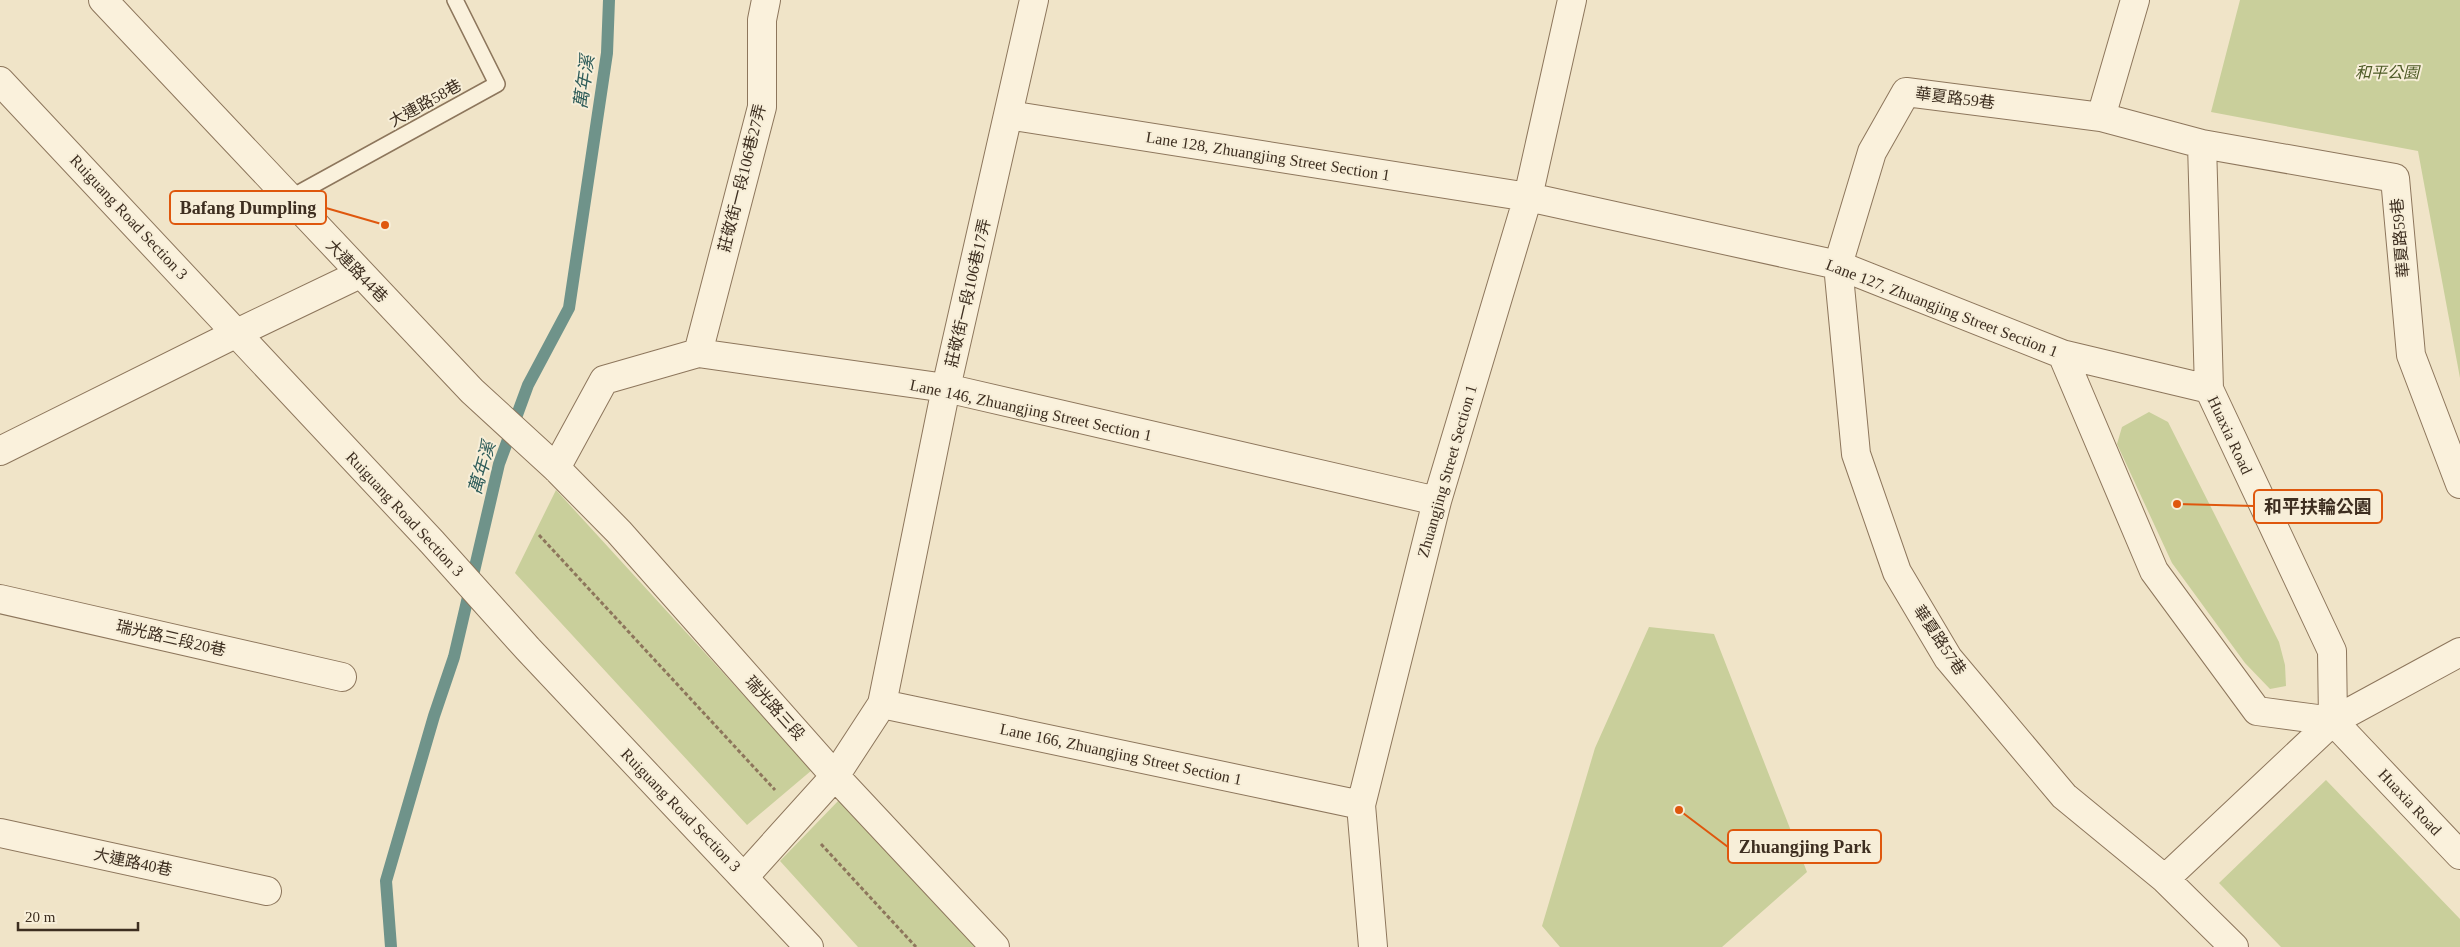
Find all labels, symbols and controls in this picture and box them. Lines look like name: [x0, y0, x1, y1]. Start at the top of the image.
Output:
water label: 萬年溪: [570, 51, 598, 110]
park label: 和平公園: [2355, 64, 2421, 81]
street label: 大連路58巷: [386, 76, 464, 130]
street label: 華夏路59巷: [1914, 85, 1996, 111]
street label: 莊敬街一段106巷27弄: [715, 102, 769, 254]
street label: Lane 128, Zhuangjing Street Section 1: [1145, 128, 1391, 185]
street label: Ruiguang Road Section 3: [66, 151, 191, 283]
callout: Bafang Dumpling: [170, 191, 326, 224]
street label: 華夏路59巷: [2388, 197, 2412, 279]
text: Bafang Dumpling: [180, 198, 316, 218]
street label: 莊敬街一段106巷17弄: [943, 217, 993, 369]
street label: 大連路44巷: [323, 236, 391, 306]
street label: Lane 127, Zhuangjing Street Section 1: [1823, 256, 2060, 361]
street label: Lane 146, Zhuangjing Street Section 1: [908, 376, 1154, 445]
street label: Zhuangjing Street Section 1: [1414, 383, 1481, 560]
street label: Huaxia Road: [2205, 393, 2255, 477]
water label: 萬年溪: [465, 436, 500, 497]
street label: Ruiguang Road Section 3: [342, 448, 467, 580]
callout: 和平扶輪公園: [2254, 490, 2382, 523]
text: 和平扶輪公園: [2264, 497, 2372, 517]
street label: 華夏路57巷: [1911, 602, 1969, 678]
street label: 瑞光路三段20巷: [115, 617, 227, 659]
street label: 瑞光路三段: [742, 673, 808, 743]
street label: Lane 166, Zhuangjing Street Section 1: [998, 720, 1244, 789]
street label: Ruiguang Road Section 3: [617, 745, 744, 876]
street label: Huaxia Road: [2375, 765, 2445, 839]
callout: Zhuangjing Park: [1728, 830, 1881, 863]
text: Zhuangjing Park: [1739, 837, 1871, 857]
street label: 大連路40巷: [92, 845, 174, 879]
scale bar: [18, 900, 138, 932]
text: 20 m: [25, 909, 56, 925]

